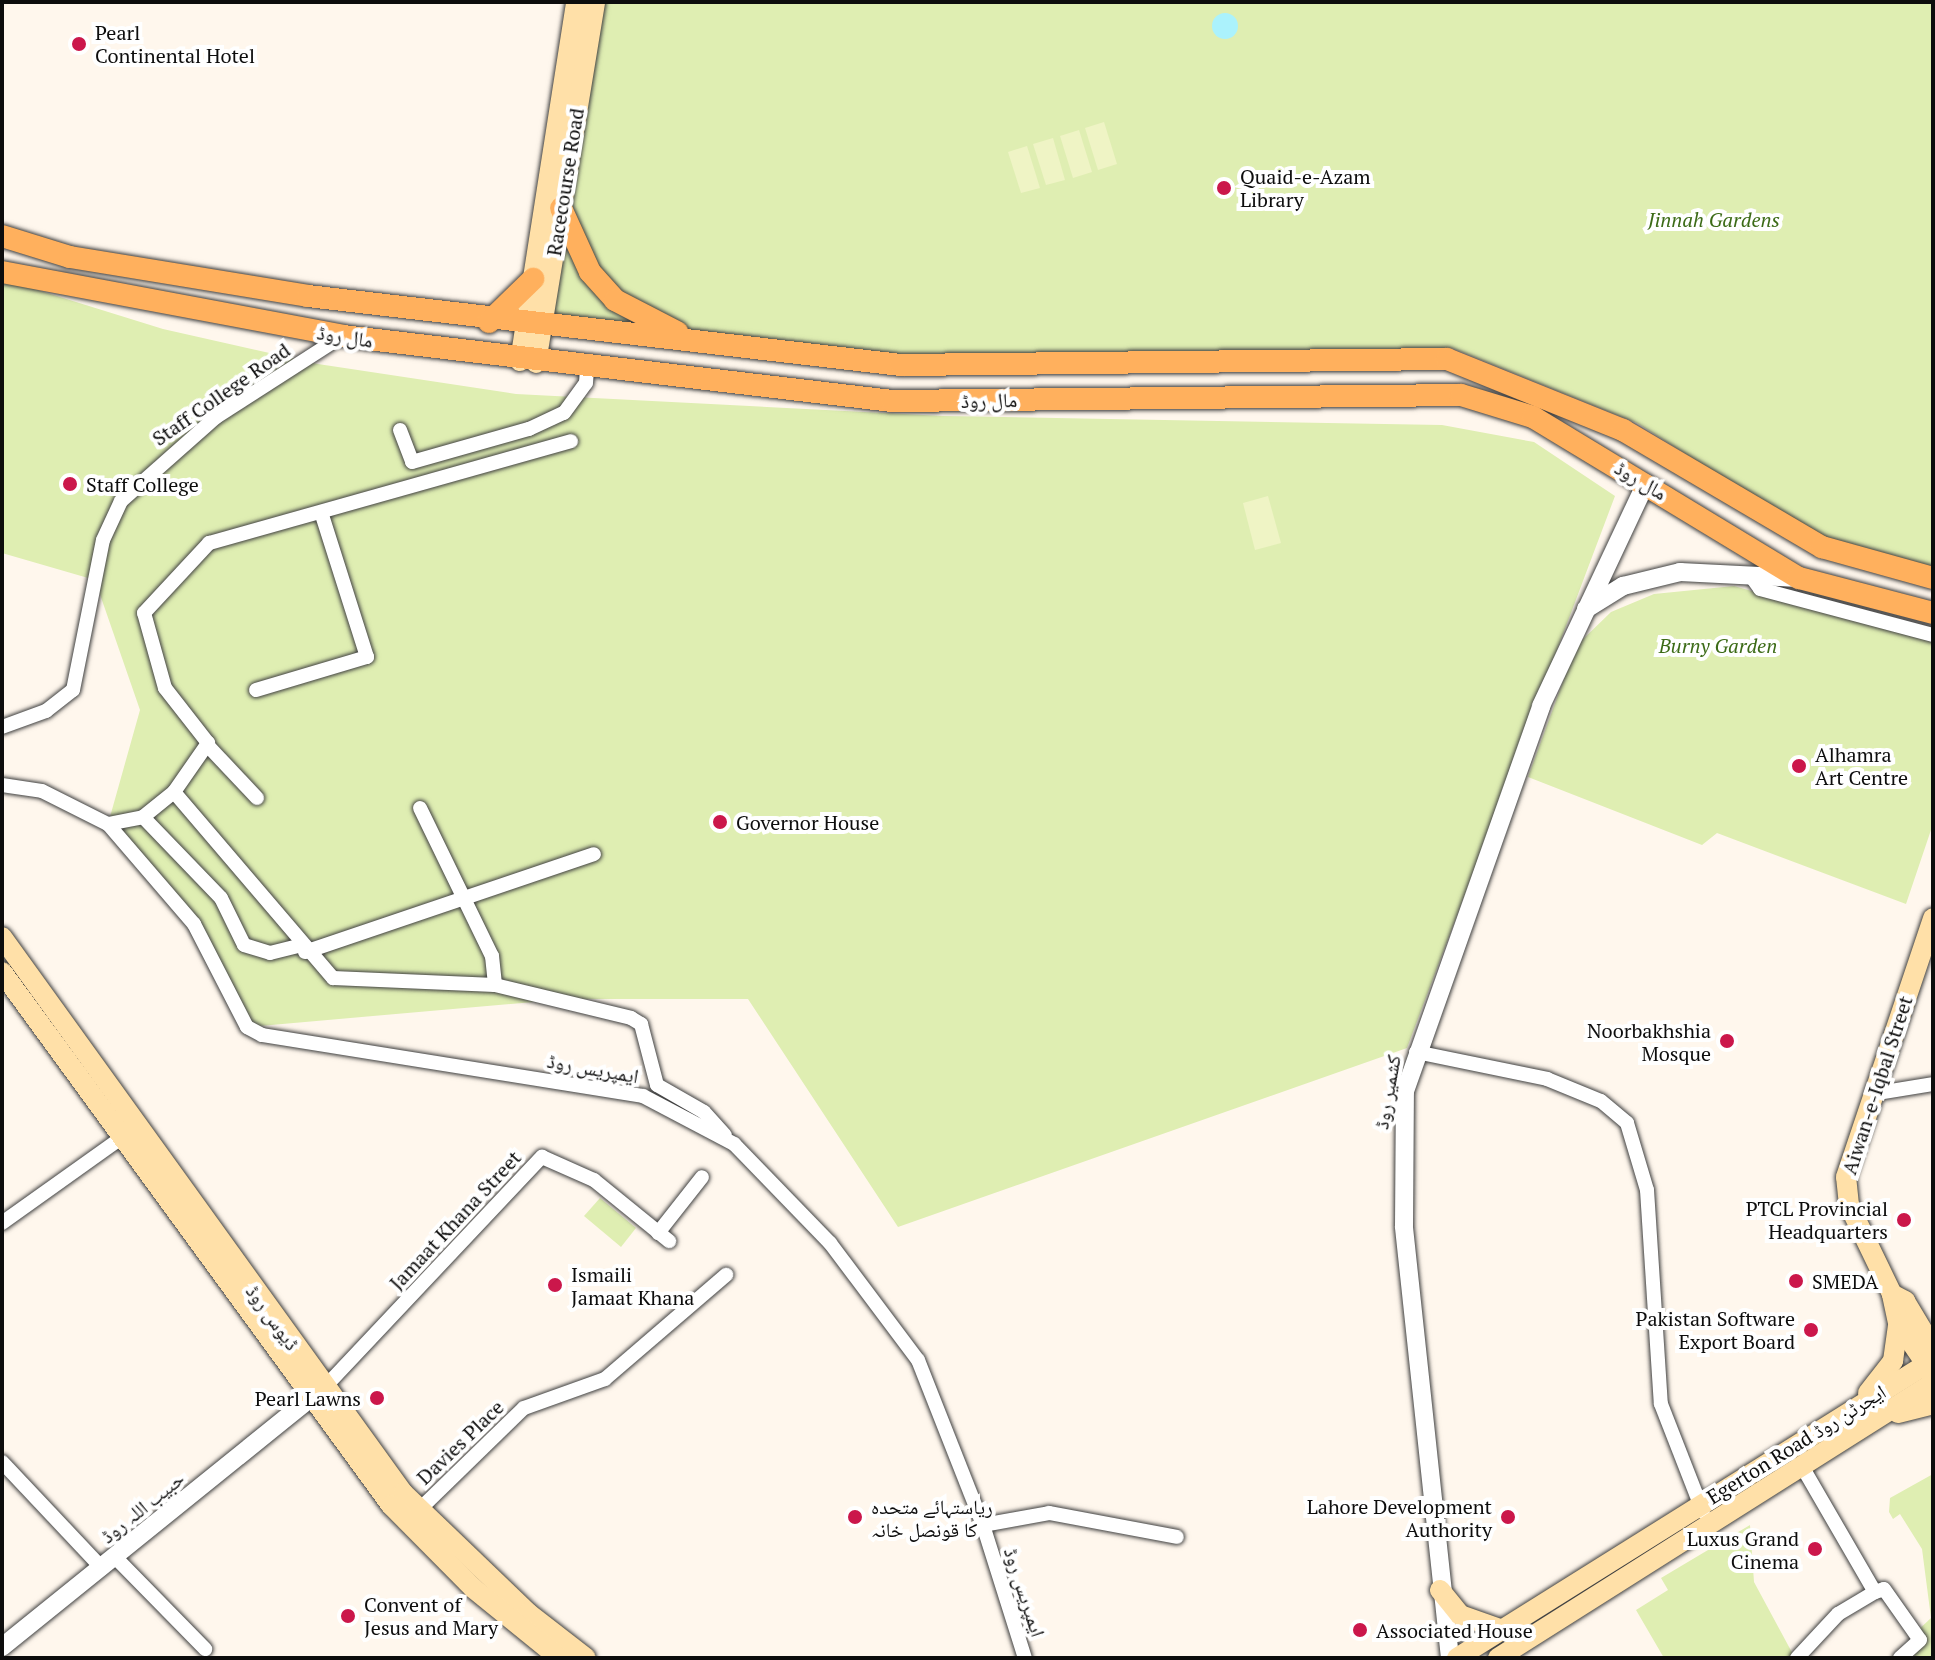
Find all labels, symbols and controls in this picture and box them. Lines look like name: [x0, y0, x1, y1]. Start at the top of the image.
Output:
place label: Pearl Continental Hotel: [95, 20, 255, 67]
marker: Pearl Continental Hotel: [70, 35, 88, 53]
street label: Racecourse Road: [541, 106, 589, 258]
place label: Quaid-e-Azam Library: [1240, 164, 1371, 211]
marker: Quaid-e-Azam Library: [1215, 179, 1233, 197]
park label: Jinnah Gardens: [1648, 207, 1780, 231]
street label: مال روڈ: [315, 320, 375, 352]
street label: Staff College Road: [148, 338, 294, 450]
street label: مال روڈ: [961, 388, 1017, 412]
street label: مال روڈ: [1611, 455, 1671, 505]
place label: Staff College: [86, 472, 199, 496]
marker: Staff College: [61, 475, 79, 493]
park label: Burny Garden: [1659, 633, 1777, 657]
place label: Alhamra Art Centre: [1815, 742, 1908, 789]
marker: Alhamra Art Centre: [1790, 757, 1808, 775]
place label: Governor House: [736, 810, 879, 834]
marker: Governor House: [711, 813, 729, 831]
street label: Aiwan-e-Iqbal Street: [1837, 993, 1917, 1177]
place label: Noorbakhshia Mosque: [1587, 1018, 1711, 1065]
marker: Noorbakhshia Mosque: [1718, 1032, 1736, 1050]
street label: ایمپریس روڈ: [545, 1048, 641, 1088]
street label: کشمیر روڈ: [1369, 1053, 1405, 1131]
street label: Jamaat Khana Street: [384, 1145, 526, 1295]
place label: PTCL Provincial Headquarters: [1746, 1196, 1888, 1243]
marker: PTCL Provincial Headquarters: [1895, 1211, 1913, 1229]
place label: Ismaili Jamaat Khana: [571, 1262, 694, 1309]
place label: SMEDA: [1812, 1269, 1878, 1293]
marker: SMEDA: [1787, 1272, 1805, 1290]
marker: Ismaili Jamaat Khana: [546, 1276, 564, 1294]
street label: ڈیوس روڈ: [241, 1280, 305, 1354]
place label: Pakistan Software Export Board: [1636, 1306, 1795, 1353]
marker: Pakistan Software Export Board: [1802, 1321, 1820, 1339]
street label: Egerton Road ایجرٹن روڈ: [1702, 1379, 1890, 1509]
place label: Pearl Lawns: [255, 1386, 361, 1410]
marker: Pearl Lawns: [368, 1389, 386, 1407]
street label: Davies Place: [412, 1395, 508, 1489]
street label: حبیب اللہ روڈ: [95, 1466, 189, 1548]
place label: ریاستہائے متحدہ کا قونصل خانہ: [871, 1494, 993, 1541]
place label: Lahore Development Authority: [1307, 1494, 1492, 1541]
marker: ریاستہائے متحدہ کا قونصل خانہ: [846, 1508, 864, 1526]
marker: Lahore Development Authority: [1499, 1508, 1517, 1526]
place label: Luxus Grand Cinema: [1687, 1526, 1799, 1573]
marker: Luxus Grand Cinema: [1806, 1540, 1824, 1558]
street label: ایمپریس روڈ: [999, 1544, 1051, 1640]
place label: Convent of Jesus and Mary: [364, 1592, 498, 1639]
marker: Convent of Jesus and Mary: [339, 1607, 357, 1625]
place label: Associated House: [1376, 1618, 1533, 1642]
marker: Associated House: [1351, 1621, 1369, 1639]

